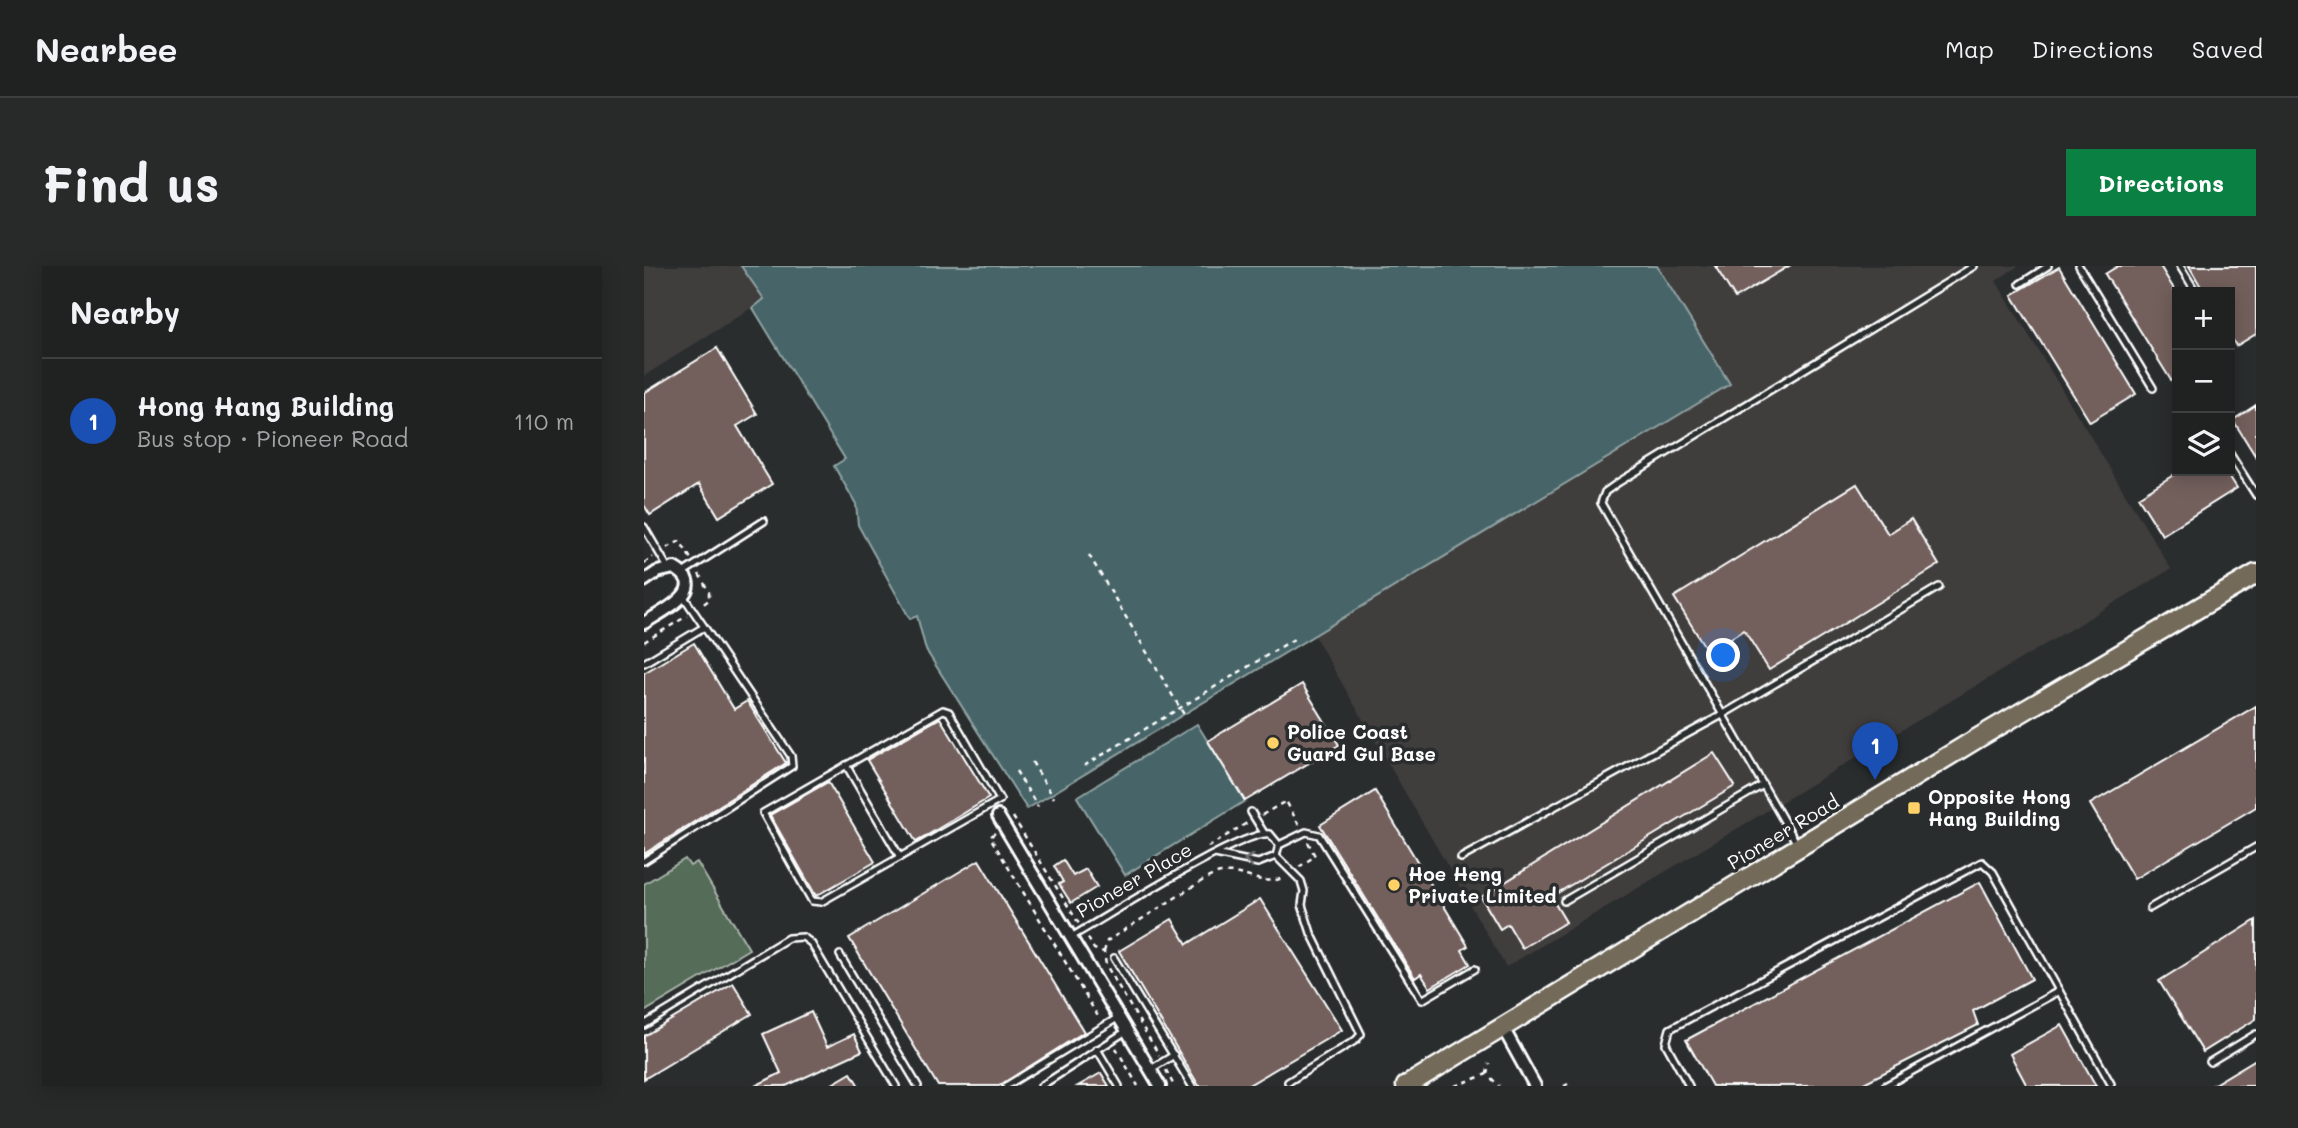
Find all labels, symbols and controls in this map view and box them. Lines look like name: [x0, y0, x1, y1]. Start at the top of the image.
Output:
text: Nearbee: [35, 27, 178, 70]
text: Map: [1945, 33, 1994, 64]
text: Directions: [2032, 33, 2154, 64]
text: Saved: [2192, 33, 2263, 64]
button: Directions: [2066, 149, 2256, 216]
text: Find us: [42, 151, 220, 214]
map controls: [2172, 287, 2235, 476]
button: +: [2172, 287, 2235, 350]
text: Nearby: [70, 292, 180, 332]
button: −: [2172, 350, 2235, 413]
text: Hong Hang Building: [137, 389, 394, 423]
text: 1: [88, 406, 98, 436]
text: 110 m: [514, 406, 574, 436]
button: layers: [2172, 413, 2235, 476]
text: Bus stop · Pioneer Road: [137, 423, 408, 453]
your location: [1706, 638, 1740, 672]
place label: Police Coast Guard Gul Base: [1287, 719, 1436, 766]
pin: 1: [1852, 722, 1898, 780]
marker: Police Coast Guard Gul Base: [1265, 735, 1281, 751]
place label: Opposite Hong Hang Building: [1928, 784, 2071, 831]
street label: Pioneer Road: [1722, 788, 1843, 875]
marker: Opposite Hong Hang Building: [1906, 800, 1922, 816]
street label: Pioneer Place: [1071, 836, 1196, 923]
one-way arrow: [1243, 853, 1255, 868]
place label: Hoe Heng Private Limited: [1408, 861, 1557, 908]
marker: Hoe Heng Private Limited: [1386, 877, 1402, 893]

